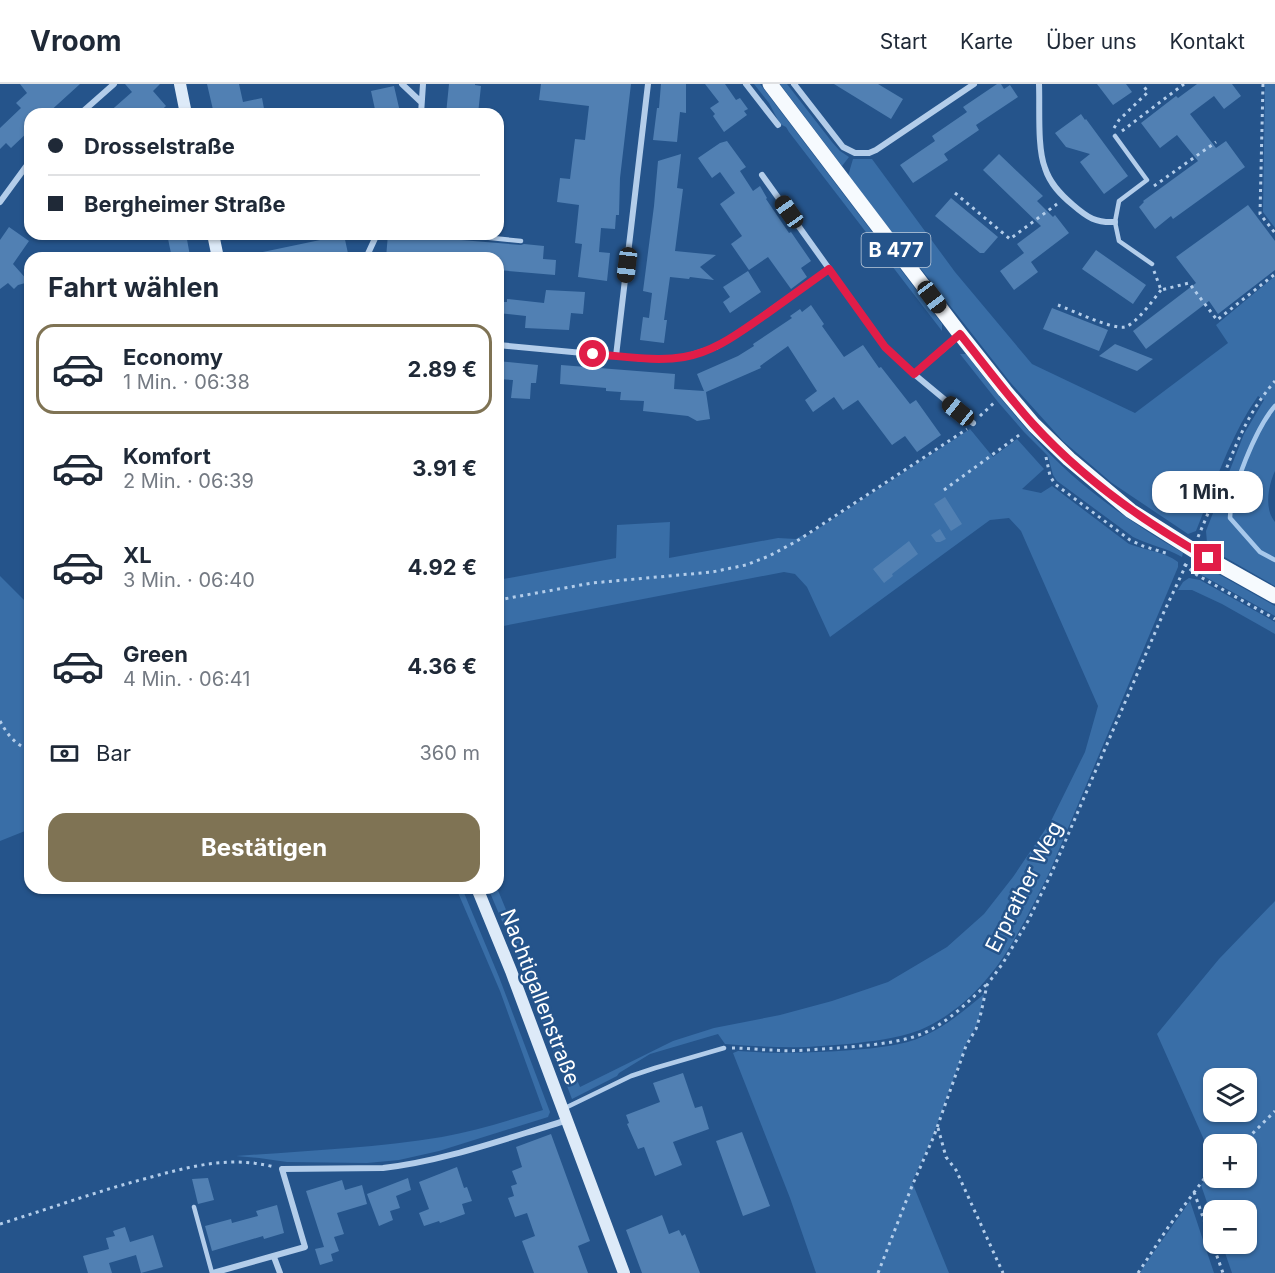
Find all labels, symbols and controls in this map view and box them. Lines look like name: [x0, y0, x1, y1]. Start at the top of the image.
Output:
text: Vroom: [30, 24, 122, 58]
text: Start: [880, 29, 927, 54]
text: Karte: [960, 29, 1013, 54]
text: Über uns: [1046, 29, 1137, 54]
text: Kontakt: [1170, 29, 1245, 54]
text: Drosselstraße: [84, 133, 235, 159]
text: Bergheimer Straße: [84, 191, 286, 217]
car: [771, 192, 807, 232]
road number: B 477: [862, 233, 930, 267]
car: [616, 246, 638, 284]
text: Fahrt wählen: [48, 271, 219, 304]
car: [914, 277, 950, 317]
route start: [579, 340, 606, 367]
icon: car: [51, 342, 105, 396]
text: Economy: [123, 344, 223, 370]
text: 2.89 €: [408, 356, 477, 382]
text: 1 Min. · 06:38: [123, 370, 250, 394]
car: [938, 393, 978, 429]
icon: car: [51, 441, 105, 495]
text: Komfort: [123, 443, 211, 469]
text: 3.91 €: [412, 455, 477, 481]
text: 2 Min. · 06:39: [123, 469, 254, 493]
callout: 1 Min.: [1152, 471, 1264, 513]
text: 1 Min.: [1179, 480, 1236, 504]
icon: car: [51, 540, 105, 594]
text: XL: [123, 542, 152, 568]
route end: [1194, 544, 1221, 571]
text: 4.92 €: [407, 554, 477, 580]
text: 3 Min. · 06:40: [123, 568, 255, 592]
icon: car: [51, 639, 105, 693]
text: Green: [123, 641, 188, 667]
text: 4.36 €: [407, 653, 477, 679]
text: 4 Min. · 06:41: [123, 667, 251, 691]
icon: cash: [48, 737, 81, 770]
text: Bar: [96, 740, 131, 766]
text: 360 m: [419, 741, 480, 765]
button: Bestätigen: [48, 813, 480, 882]
street label: Erprather Weg: [980, 817, 1067, 956]
street label: Nachtigallenstraße: [495, 905, 586, 1088]
map controls: [1203, 1068, 1257, 1254]
button: layers: [1203, 1068, 1257, 1122]
button: +: [1203, 1134, 1257, 1188]
button: −: [1203, 1200, 1257, 1254]

